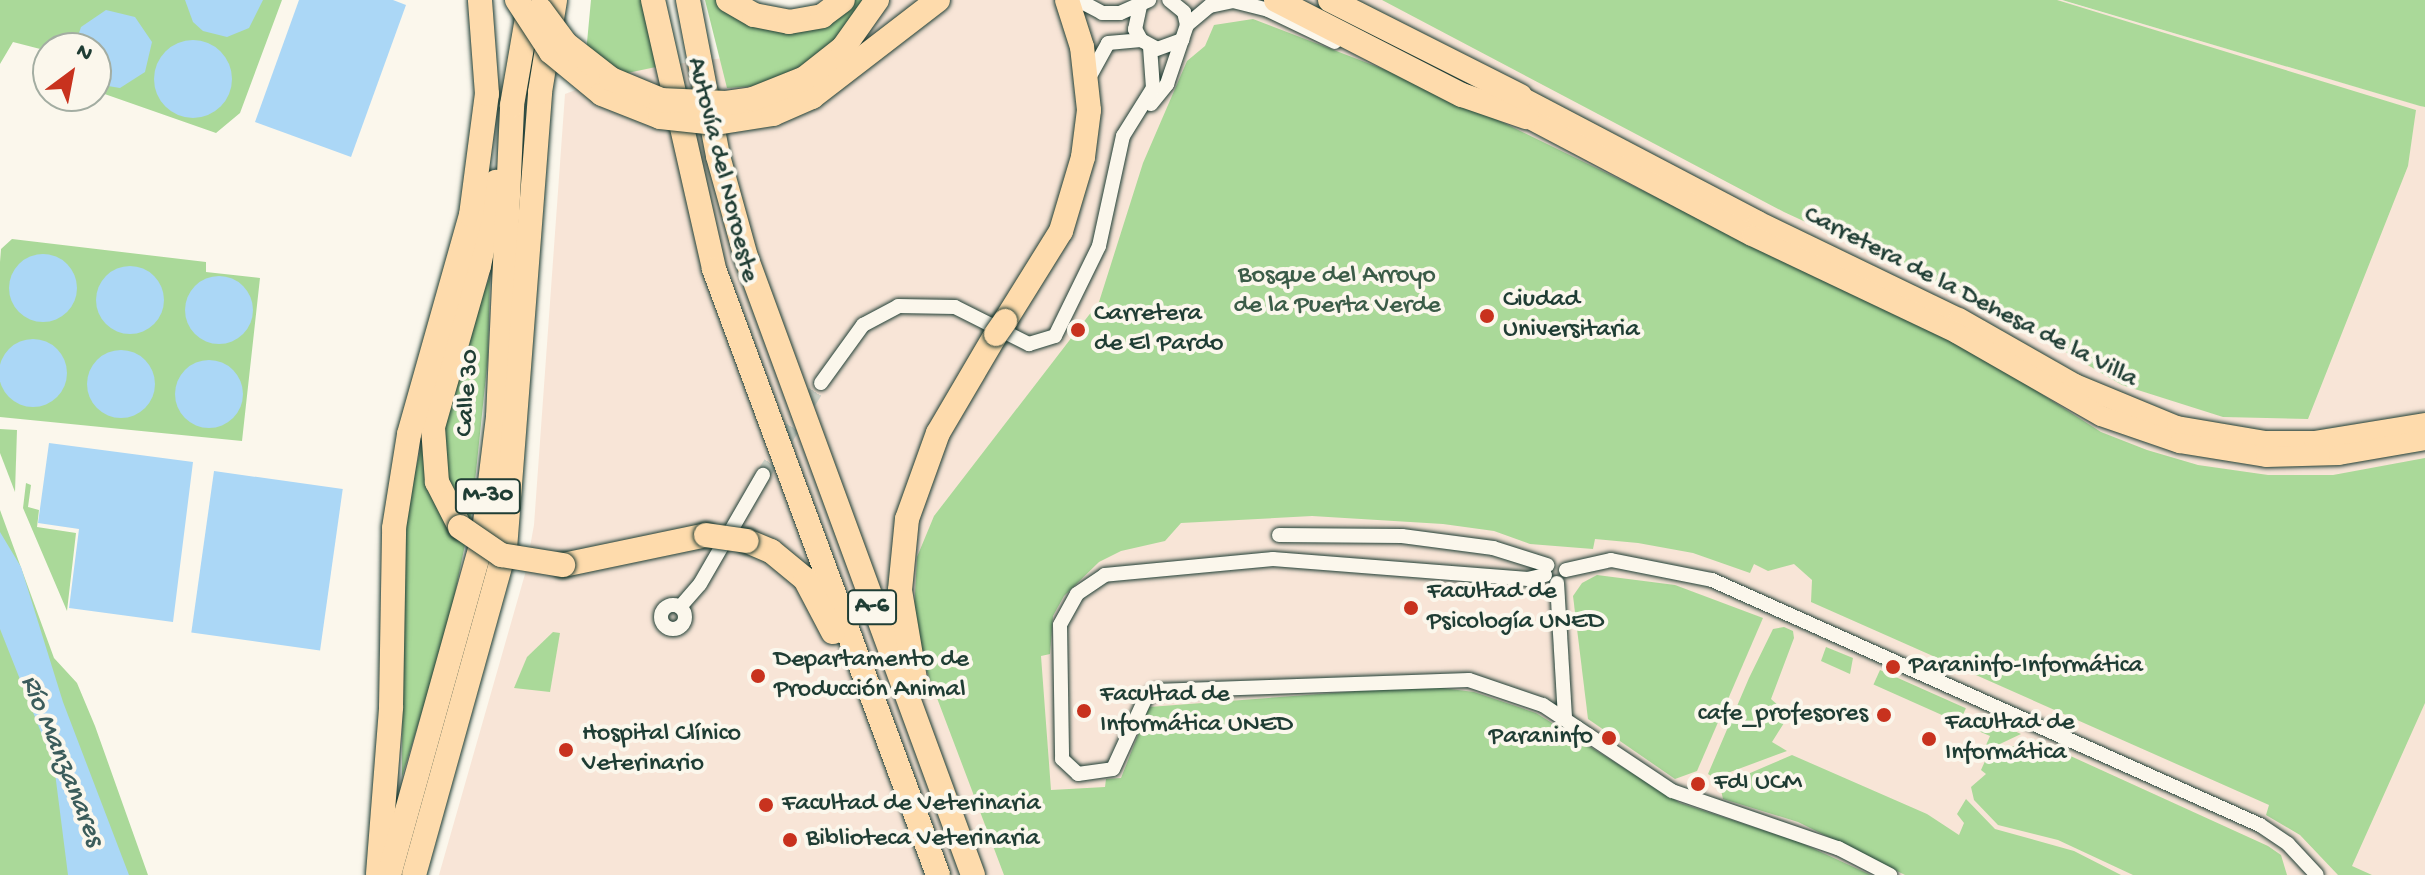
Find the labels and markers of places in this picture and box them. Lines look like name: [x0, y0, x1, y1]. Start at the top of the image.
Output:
place label: Ciudad Universitaria: [1503, 285, 1640, 346]
place label: Carretera de El Pardo: [1094, 299, 1224, 360]
marker: Ciudad Universitaria: [1478, 307, 1496, 325]
marker: Carretera de El Pardo: [1069, 321, 1087, 339]
place label: Facultad de Psicología UNED: [1427, 577, 1604, 638]
marker: Facultad de Psicología UNED: [1402, 599, 1420, 617]
place label: Departamento de Producción Animal: [774, 645, 969, 706]
place label: Paraninfo-Informática: [1909, 651, 2143, 683]
marker: Paraninfo-Informática: [1884, 658, 1902, 676]
marker: Departamento de Producción Animal: [749, 667, 767, 685]
place label: Facultad de Informática UNED: [1100, 680, 1293, 742]
place label: cafe_profesores: [1698, 699, 1868, 731]
marker: Facultad de Informática UNED: [1075, 702, 1093, 720]
marker: cafe_profesores: [1875, 706, 1893, 724]
place label: Facultad de Informática: [1945, 708, 2075, 770]
place label: Hospital Clínico Veterinario: [582, 719, 741, 780]
place label: Paraninfo: [1489, 722, 1593, 754]
marker: Paraninfo: [1600, 729, 1618, 747]
marker: Facultad de Informática: [1920, 730, 1938, 748]
marker: Hospital Clínico Veterinario: [557, 741, 575, 759]
place label: FdI UCM: [1714, 768, 1802, 800]
marker: FdI UCM: [1689, 775, 1707, 793]
place label: Facultad de Veterinaria: [782, 789, 1041, 821]
marker: Facultad de Veterinaria: [757, 796, 775, 814]
place label: Biblioteca Veterinaria: [806, 824, 1040, 856]
marker: Biblioteca Veterinaria: [781, 831, 799, 849]

